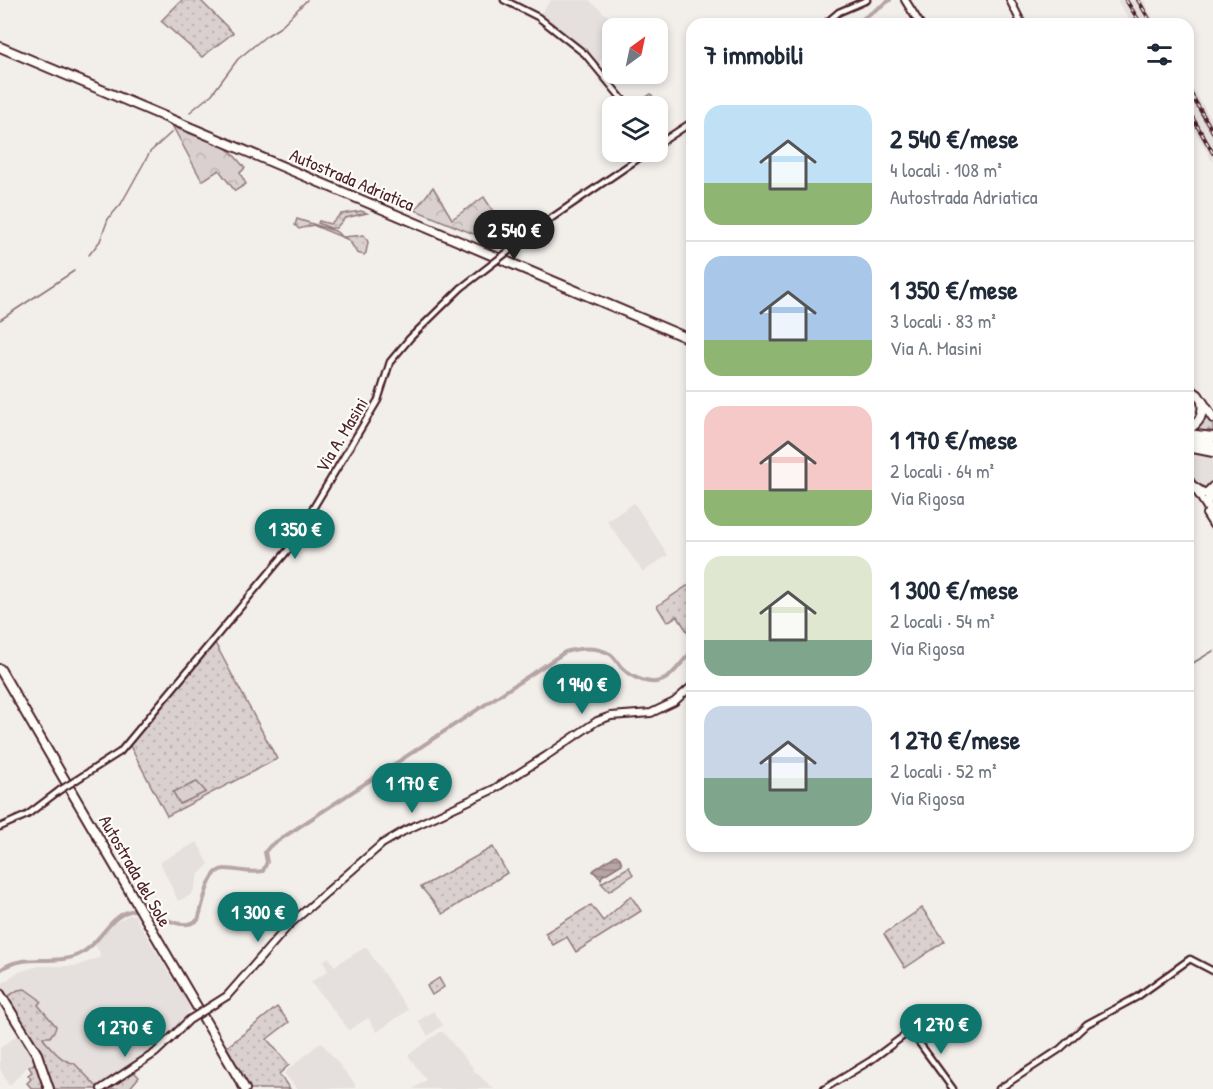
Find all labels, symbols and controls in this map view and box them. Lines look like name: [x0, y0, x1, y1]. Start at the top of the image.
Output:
north arrow: [602, 18, 668, 84]
map controls: [602, 18, 668, 162]
text: 7 immobili: [704, 37, 804, 72]
icon: filters: [1143, 38, 1176, 71]
button: layers: [602, 96, 668, 162]
text: 2 540 €/mese: [890, 121, 1018, 156]
icon: home: [752, 129, 824, 201]
street label: Autostrada Adriatica: [286, 142, 418, 217]
text: 4 locali · 108 m²: [890, 156, 1002, 183]
text: Autostrada Adriatica: [890, 183, 1038, 210]
pin: 2 540 €: [459, 210, 569, 261]
text: 2 540 €: [487, 216, 541, 243]
text: 1 350 €/mese: [890, 272, 1018, 307]
icon: home: [752, 280, 824, 352]
text: 3 locali · 83 m²: [890, 307, 996, 334]
text: Via A. Masini: [890, 334, 982, 361]
street label: Via A. Masini: [309, 393, 374, 477]
text: 1 170 €/mese: [890, 422, 1017, 457]
icon: home: [752, 430, 824, 502]
text: 2 locali · 64 m²: [890, 457, 994, 484]
text: Via Rigosa: [890, 484, 964, 511]
pin: 1 350 €: [240, 509, 350, 560]
text: 1 350 €: [269, 515, 321, 542]
text: 1 300 €/mese: [890, 572, 1018, 607]
icon: home: [752, 580, 824, 652]
text: 2 locali · 54 m²: [890, 607, 995, 634]
text: Via Rigosa: [890, 634, 964, 661]
pin: 1 940 €: [527, 664, 637, 715]
text: 1 940 €: [557, 670, 607, 697]
text: 1 270 €/mese: [890, 722, 1020, 757]
icon: home: [752, 730, 824, 802]
text: 2 locali · 52 m²: [890, 757, 997, 784]
pin: 1 170 €: [357, 763, 467, 814]
text: 1 170 €: [386, 769, 438, 796]
text: Via Rigosa: [890, 784, 964, 811]
street label: Autostrada del Sole: [93, 810, 178, 931]
pin: 1 300 €: [203, 892, 313, 943]
text: 1 300 €: [232, 898, 284, 925]
pin: 1 270 €: [886, 1004, 996, 1055]
pin: 1 270 €: [70, 1007, 180, 1058]
text: 1 270 €: [914, 1010, 968, 1037]
text: 1 270 €: [98, 1013, 152, 1040]

